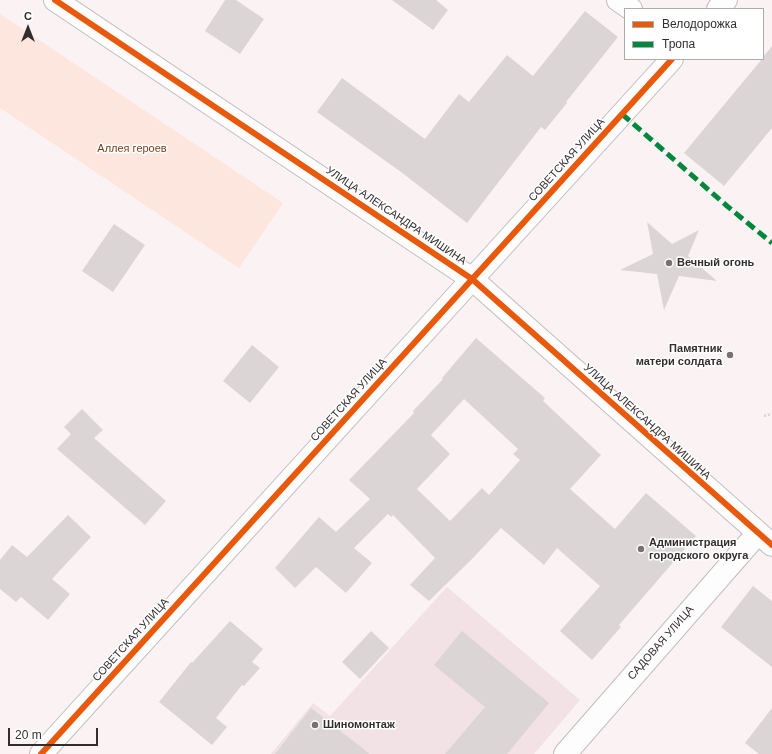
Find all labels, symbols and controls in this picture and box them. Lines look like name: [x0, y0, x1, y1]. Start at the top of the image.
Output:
north arrow: [8, 8, 48, 48]
legend: [624, 8, 764, 60]
text: С: [24, 10, 32, 22]
text: Велодорожка: [662, 17, 737, 31]
text: Тропа: [662, 37, 695, 51]
street label: СОВЕТСКАЯ УЛИЦА: [526, 116, 608, 204]
park label: Аллея героев: [97, 142, 167, 156]
street label: УЛИЦА АЛЕКСАНДРА МИШИНА: [323, 164, 469, 268]
place label: Вечный огонь: [677, 256, 754, 270]
marker: Вечный огонь: [664, 258, 674, 268]
place label: Памятник матери солдата: [636, 342, 722, 368]
marker: Памятник матери солдата: [725, 350, 735, 360]
street label: СОВЕТСКАЯ УЛИЦА: [308, 356, 390, 444]
street label: УЛИЦА АЛЕКСАНДРА МИШИНА: [581, 361, 713, 483]
place label: Администрация городского округа: [649, 536, 748, 562]
marker: Администрация городского округа: [636, 544, 646, 554]
street label: СОВЕТСКАЯ УЛИЦА: [90, 596, 172, 684]
street label: САДОВАЯ УЛИЦА: [625, 603, 697, 683]
place label: Шиномонтаж: [323, 718, 395, 732]
scale bar: [10, 720, 100, 746]
marker: Шиномонтаж: [310, 720, 320, 730]
text: 20 m: [15, 728, 42, 742]

